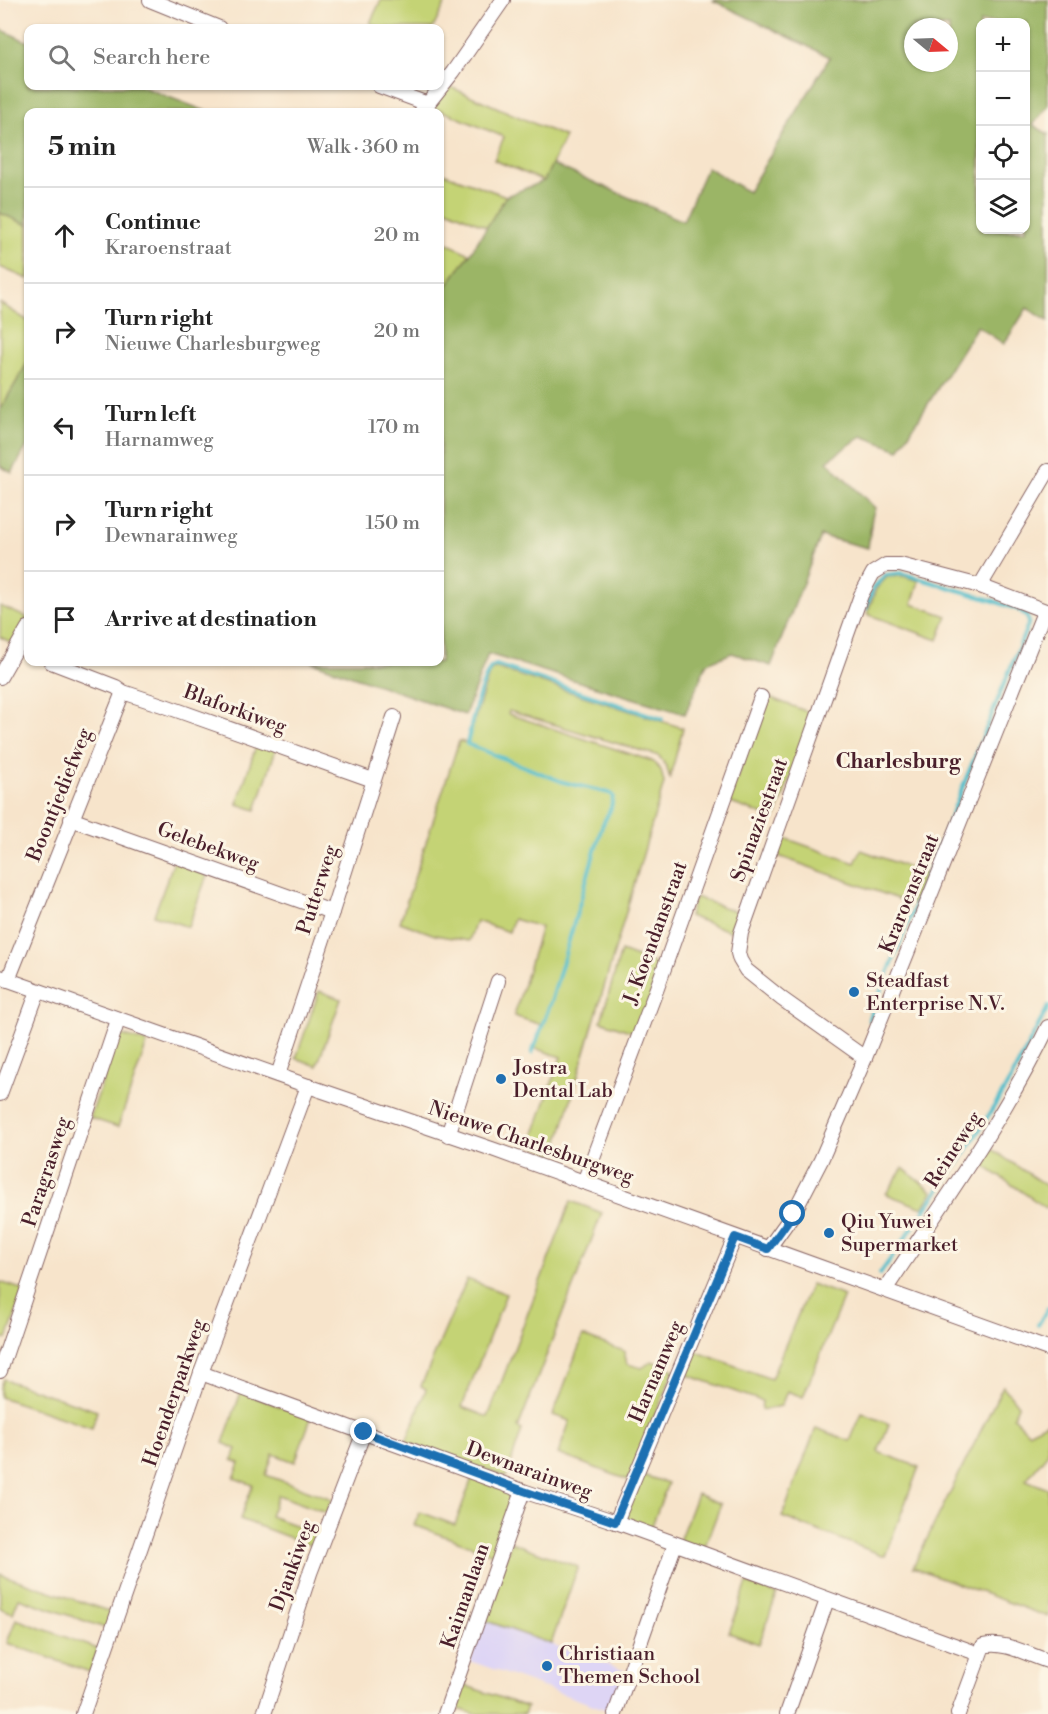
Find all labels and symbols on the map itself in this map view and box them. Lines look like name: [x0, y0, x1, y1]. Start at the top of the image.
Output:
north arrow: [904, 18, 958, 72]
street label: Blaforkiweg: [179, 679, 290, 740]
street label: Boontjediefweg: [22, 724, 98, 866]
district label: Charlesburg: [835, 749, 962, 775]
street label: Spinaziestraat: [726, 755, 794, 885]
street label: Gelebekweg: [153, 817, 263, 877]
street label: Kraroenstraat: [875, 831, 945, 957]
street label: Putterweg: [292, 841, 344, 938]
street label: J. Koendanstraat: [618, 858, 693, 1009]
place label: Steadfast Enterprise N.V.: [866, 969, 1005, 1017]
marker: Steadfast Enterprise N.V.: [847, 985, 861, 999]
place label: Jostra Dental Lab: [512, 1056, 613, 1104]
marker: Jostra Dental Lab: [494, 1072, 508, 1086]
street label: Nieuwe Charlesburgweg: [425, 1096, 638, 1190]
street label: Reineweg: [920, 1106, 988, 1193]
street label: Paragrasweg: [17, 1113, 77, 1230]
route start: [779, 1200, 805, 1226]
place label: Qiu Yuwei Supermarket: [841, 1210, 958, 1258]
marker: Qiu Yuwei Supermarket: [822, 1226, 836, 1240]
street label: Hoenderparkweg: [138, 1315, 212, 1470]
street label: Harnamweg: [624, 1317, 690, 1427]
route end: [350, 1418, 376, 1444]
street label: Dewnarainweg: [462, 1437, 596, 1506]
street label: Djankiweg: [265, 1516, 321, 1615]
street label: Kaimanlaan: [436, 1540, 496, 1652]
place label: Christiaan Themen School: [559, 1642, 700, 1690]
marker: Christiaan Themen School: [540, 1659, 554, 1673]

